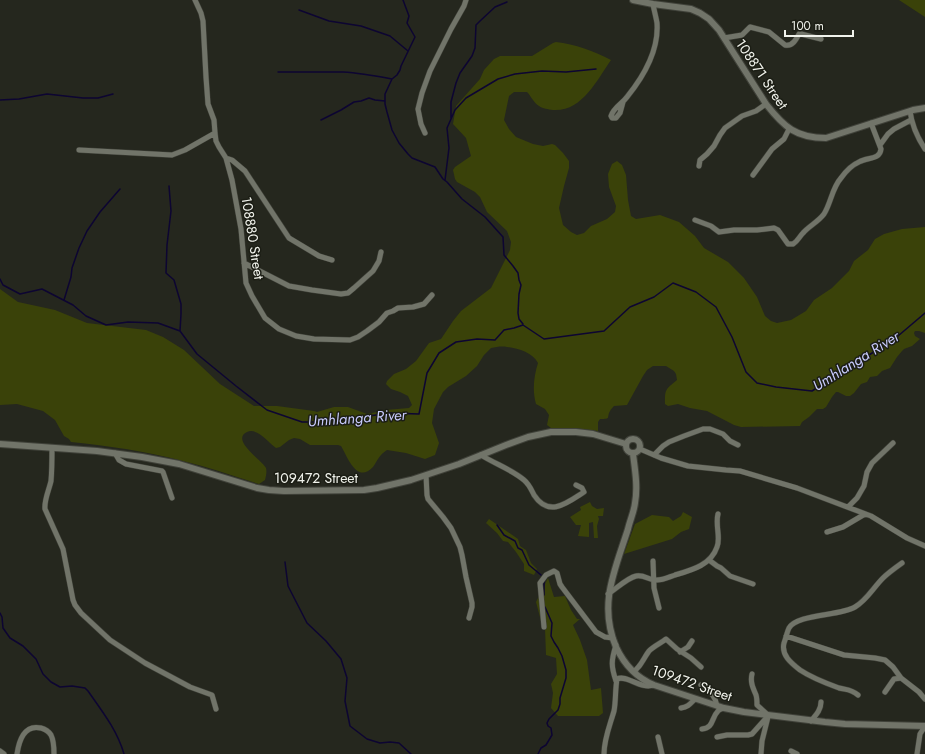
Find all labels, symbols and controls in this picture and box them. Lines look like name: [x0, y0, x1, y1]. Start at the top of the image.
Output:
scale bar: [785, 12, 853, 38]
text: 100 m: [791, 17, 824, 35]
street label: 108871 Street: [731, 35, 793, 114]
street label: 108880 Street: [237, 195, 270, 281]
water label: Umhlanga River: [808, 325, 905, 397]
water label: Umhlanga River: [307, 404, 408, 432]
street label: 109472 Street: [274, 468, 359, 488]
street label: 109472 Street: [649, 660, 735, 706]

